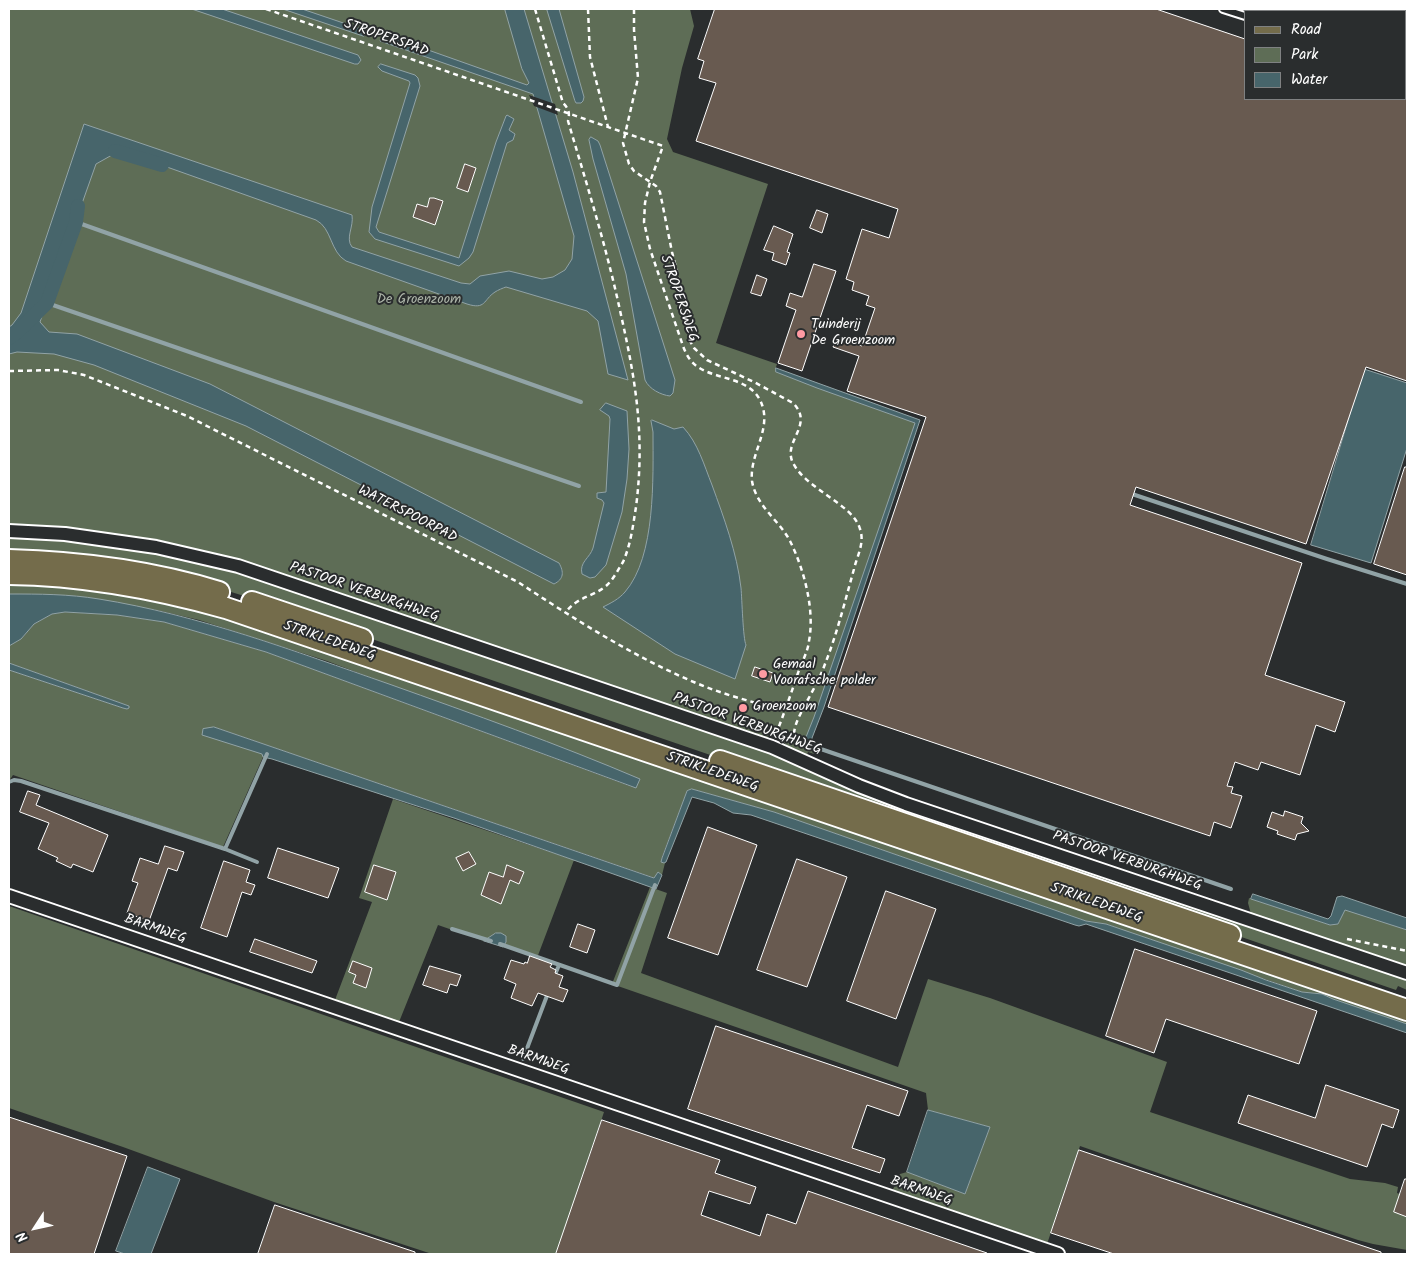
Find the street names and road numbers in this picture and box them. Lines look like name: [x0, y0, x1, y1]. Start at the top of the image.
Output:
street label: STROPERSPAD: [342, 17, 430, 61]
street label: STROPERSWEG: [655, 253, 701, 345]
street label: WATERSPOORPAD: [355, 483, 459, 547]
street label: PASTOOR VERBURGHWEG: [287, 560, 441, 626]
street label: STRIKLEDEWEG: [281, 618, 377, 666]
street label: PASTOOR VERBURGHWEG: [670, 690, 824, 760]
street label: STRIKLEDEWEG: [664, 749, 760, 797]
street label: PASTOOR VERBURGHWEG: [1050, 829, 1204, 895]
street label: STRIKLEDEWEG: [1048, 880, 1144, 928]
street label: BARMWEG: [122, 912, 188, 948]
street label: BARMWEG: [505, 1043, 571, 1079]
street label: BARMWEG: [888, 1174, 954, 1210]

